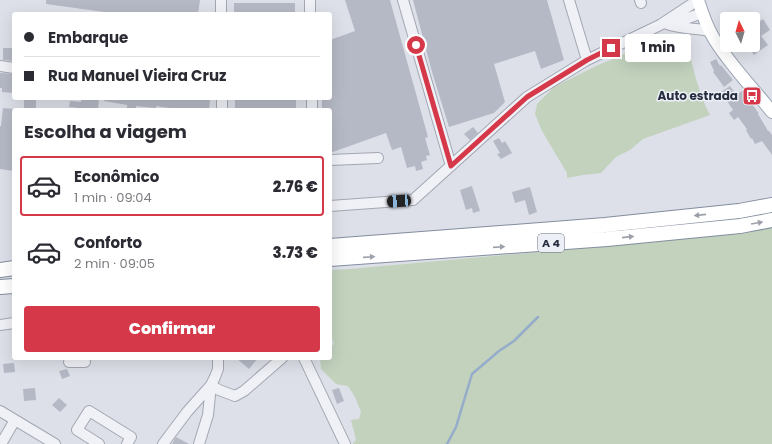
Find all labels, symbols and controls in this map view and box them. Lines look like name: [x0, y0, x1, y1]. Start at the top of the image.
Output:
north arrow: [720, 12, 760, 52]
map controls: [720, 12, 760, 52]
text: Embarque: [48, 27, 128, 48]
callout: 1 min: [625, 34, 691, 62]
route start: [407, 36, 425, 54]
text: 1 min: [641, 38, 675, 57]
route end: [602, 39, 620, 57]
text: Rua Manuel Vieira Cruz: [48, 65, 227, 86]
bus stop icon: Auto estrada: [741, 85, 763, 107]
place label: Auto estrada: [657, 87, 738, 104]
text: Escolha a viagem: [24, 119, 187, 144]
text: Econômico: [74, 166, 159, 187]
icon: car: [26, 168, 62, 204]
text: 2.76 €: [273, 176, 318, 197]
text: 1 min · 09:04: [74, 188, 152, 207]
car: [387, 194, 411, 208]
one-way arrow: [694, 212, 706, 219]
one-way arrow: [751, 219, 763, 225]
text: Conforto: [74, 232, 142, 253]
one-way arrow: [622, 233, 634, 240]
icon: car: [26, 234, 62, 270]
road number: A 4: [538, 234, 564, 252]
text: 3.73 €: [273, 242, 318, 263]
one-way arrow: [493, 243, 505, 250]
one-way arrow: [363, 253, 375, 260]
text: 2 min · 09:05: [74, 254, 155, 273]
button: Confirmar: [24, 306, 320, 352]

